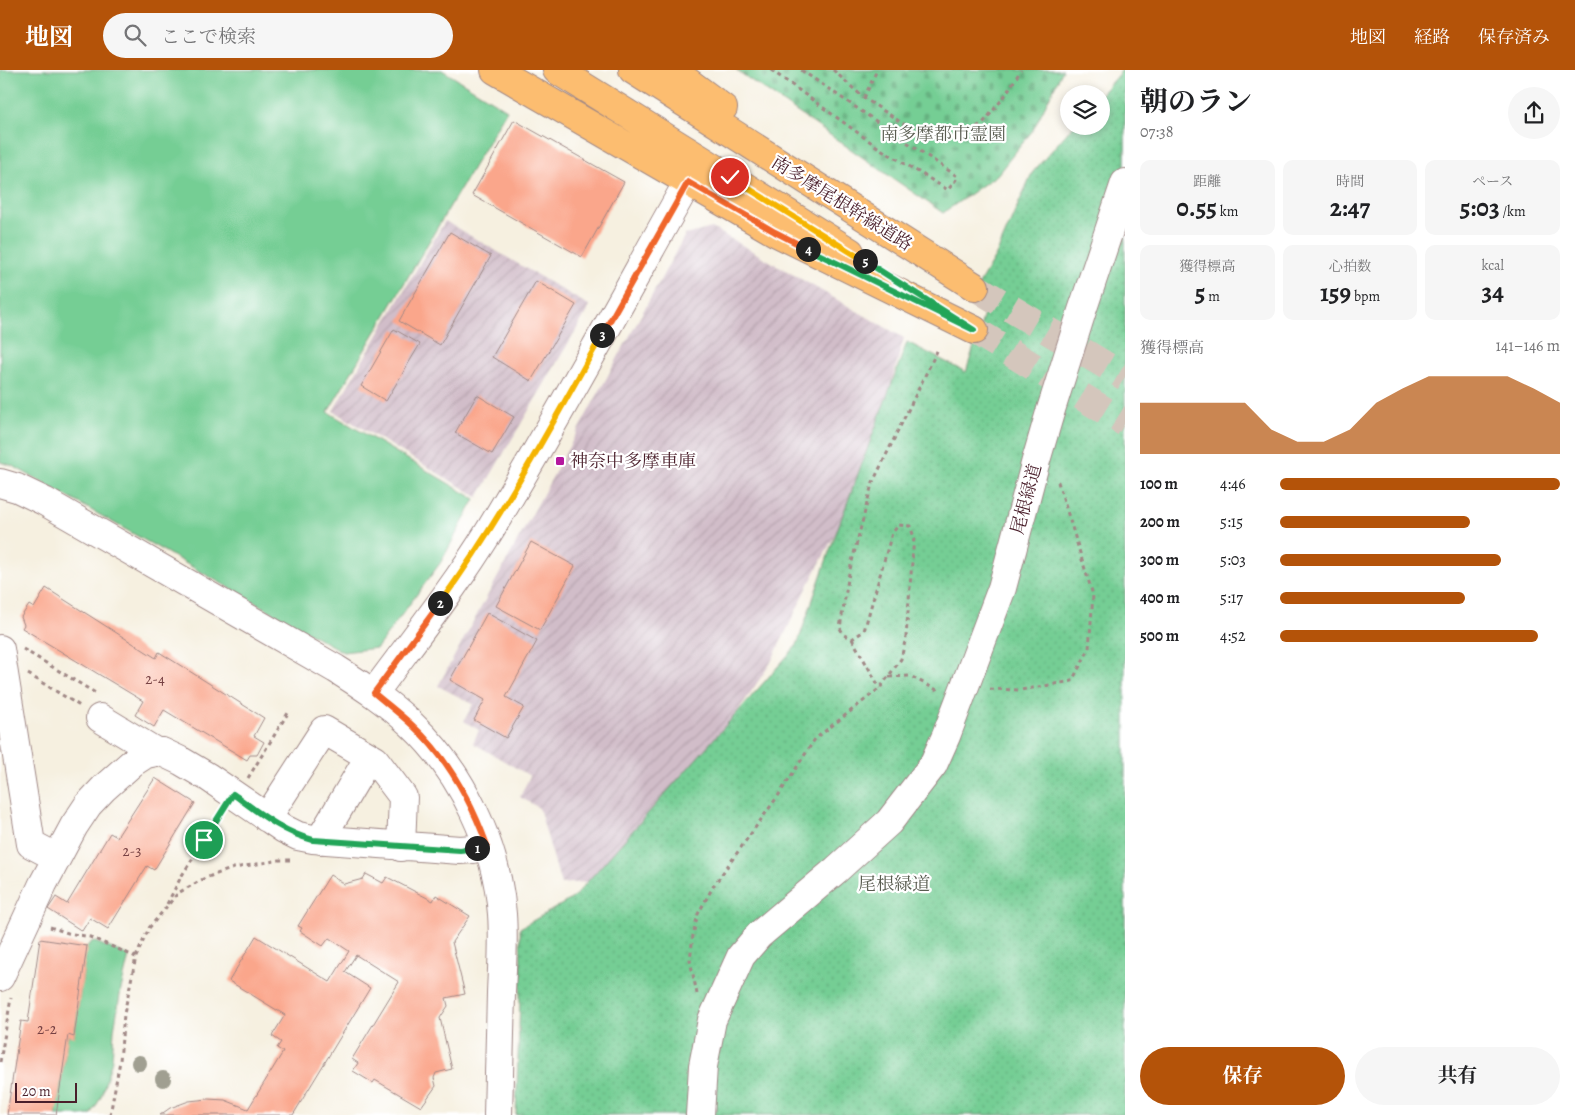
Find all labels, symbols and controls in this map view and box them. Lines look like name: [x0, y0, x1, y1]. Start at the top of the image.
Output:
search box: [103, 13, 453, 58]
text: 地図: [25, 21, 73, 53]
icon: search: [121, 21, 149, 49]
text: ここで検索: [161, 24, 256, 50]
text: 地図: [1350, 25, 1386, 49]
text: 経路: [1414, 25, 1450, 49]
text: 保存済み: [1478, 25, 1550, 49]
text: 朝のラン: [1140, 83, 1252, 121]
map controls: [1060, 85, 1110, 135]
button: layers: [1060, 85, 1110, 135]
button: share: [1508, 87, 1560, 139]
text: 07:38: [1140, 121, 1173, 143]
park label: 南多摩都市霊園: [880, 122, 1006, 146]
street label: 南多摩尾根幹線道路: [767, 150, 917, 256]
pin: [709, 156, 751, 198]
icon: check: [716, 163, 744, 191]
text: 距離: [1193, 172, 1221, 191]
text: 時間: [1336, 172, 1364, 191]
text: ペース: [1472, 172, 1513, 191]
text: 0.55: [1176, 191, 1217, 225]
text: 2:47: [1330, 191, 1370, 225]
text: 5:03: [1460, 191, 1500, 225]
text: km: [1217, 202, 1238, 221]
text: /km: [1500, 202, 1526, 221]
pin: 4: [796, 236, 820, 262]
text: 4: [805, 240, 812, 259]
pin: 5: [852, 248, 878, 274]
text: 5: [863, 252, 868, 271]
text: kcal: [1481, 256, 1504, 275]
text: 獲得標高: [1179, 257, 1235, 276]
text: 心拍数: [1329, 257, 1371, 276]
text: 34: [1481, 275, 1504, 309]
text: 5: [1195, 276, 1205, 310]
text: 159: [1320, 276, 1351, 310]
text: m: [1205, 287, 1220, 306]
text: bpm: [1351, 287, 1380, 306]
pin: 3: [590, 322, 614, 348]
text: 3: [599, 326, 606, 345]
text: 141–146 m: [1495, 335, 1560, 357]
text: 獲得標高: [1140, 337, 1204, 359]
place label: 神奈中多摩車庫: [570, 449, 696, 473]
marker: 神奈中多摩車庫: [554, 455, 566, 467]
street label: 尾根緑道: [1005, 461, 1047, 537]
text: 100 m: [1140, 473, 1178, 495]
text: 4:46: [1220, 473, 1246, 495]
text: 200 m: [1140, 511, 1180, 533]
text: 5:15: [1220, 511, 1243, 533]
text: 300 m: [1140, 549, 1179, 571]
text: 5:03: [1220, 549, 1246, 571]
text: 400 m: [1140, 587, 1180, 609]
text: 5:17: [1220, 587, 1243, 609]
pin: 2: [428, 590, 452, 616]
text: 2: [437, 594, 444, 613]
text: 500 m: [1140, 625, 1179, 647]
text: 4:52: [1220, 625, 1246, 647]
house number: 2-4: [145, 669, 165, 689]
pin: [183, 819, 225, 861]
icon: arrive: [190, 826, 218, 854]
pin: 1: [464, 836, 490, 860]
text: 1: [475, 839, 480, 858]
house number: 2-3: [122, 841, 142, 861]
park label: 尾根緑道: [858, 872, 930, 896]
house number: 2-2: [37, 1019, 57, 1039]
button: 保存: [1140, 1047, 1345, 1105]
button: 共有: [1355, 1047, 1560, 1105]
scale bar: [15, 1080, 78, 1103]
text: 20 m: [22, 1082, 51, 1101]

